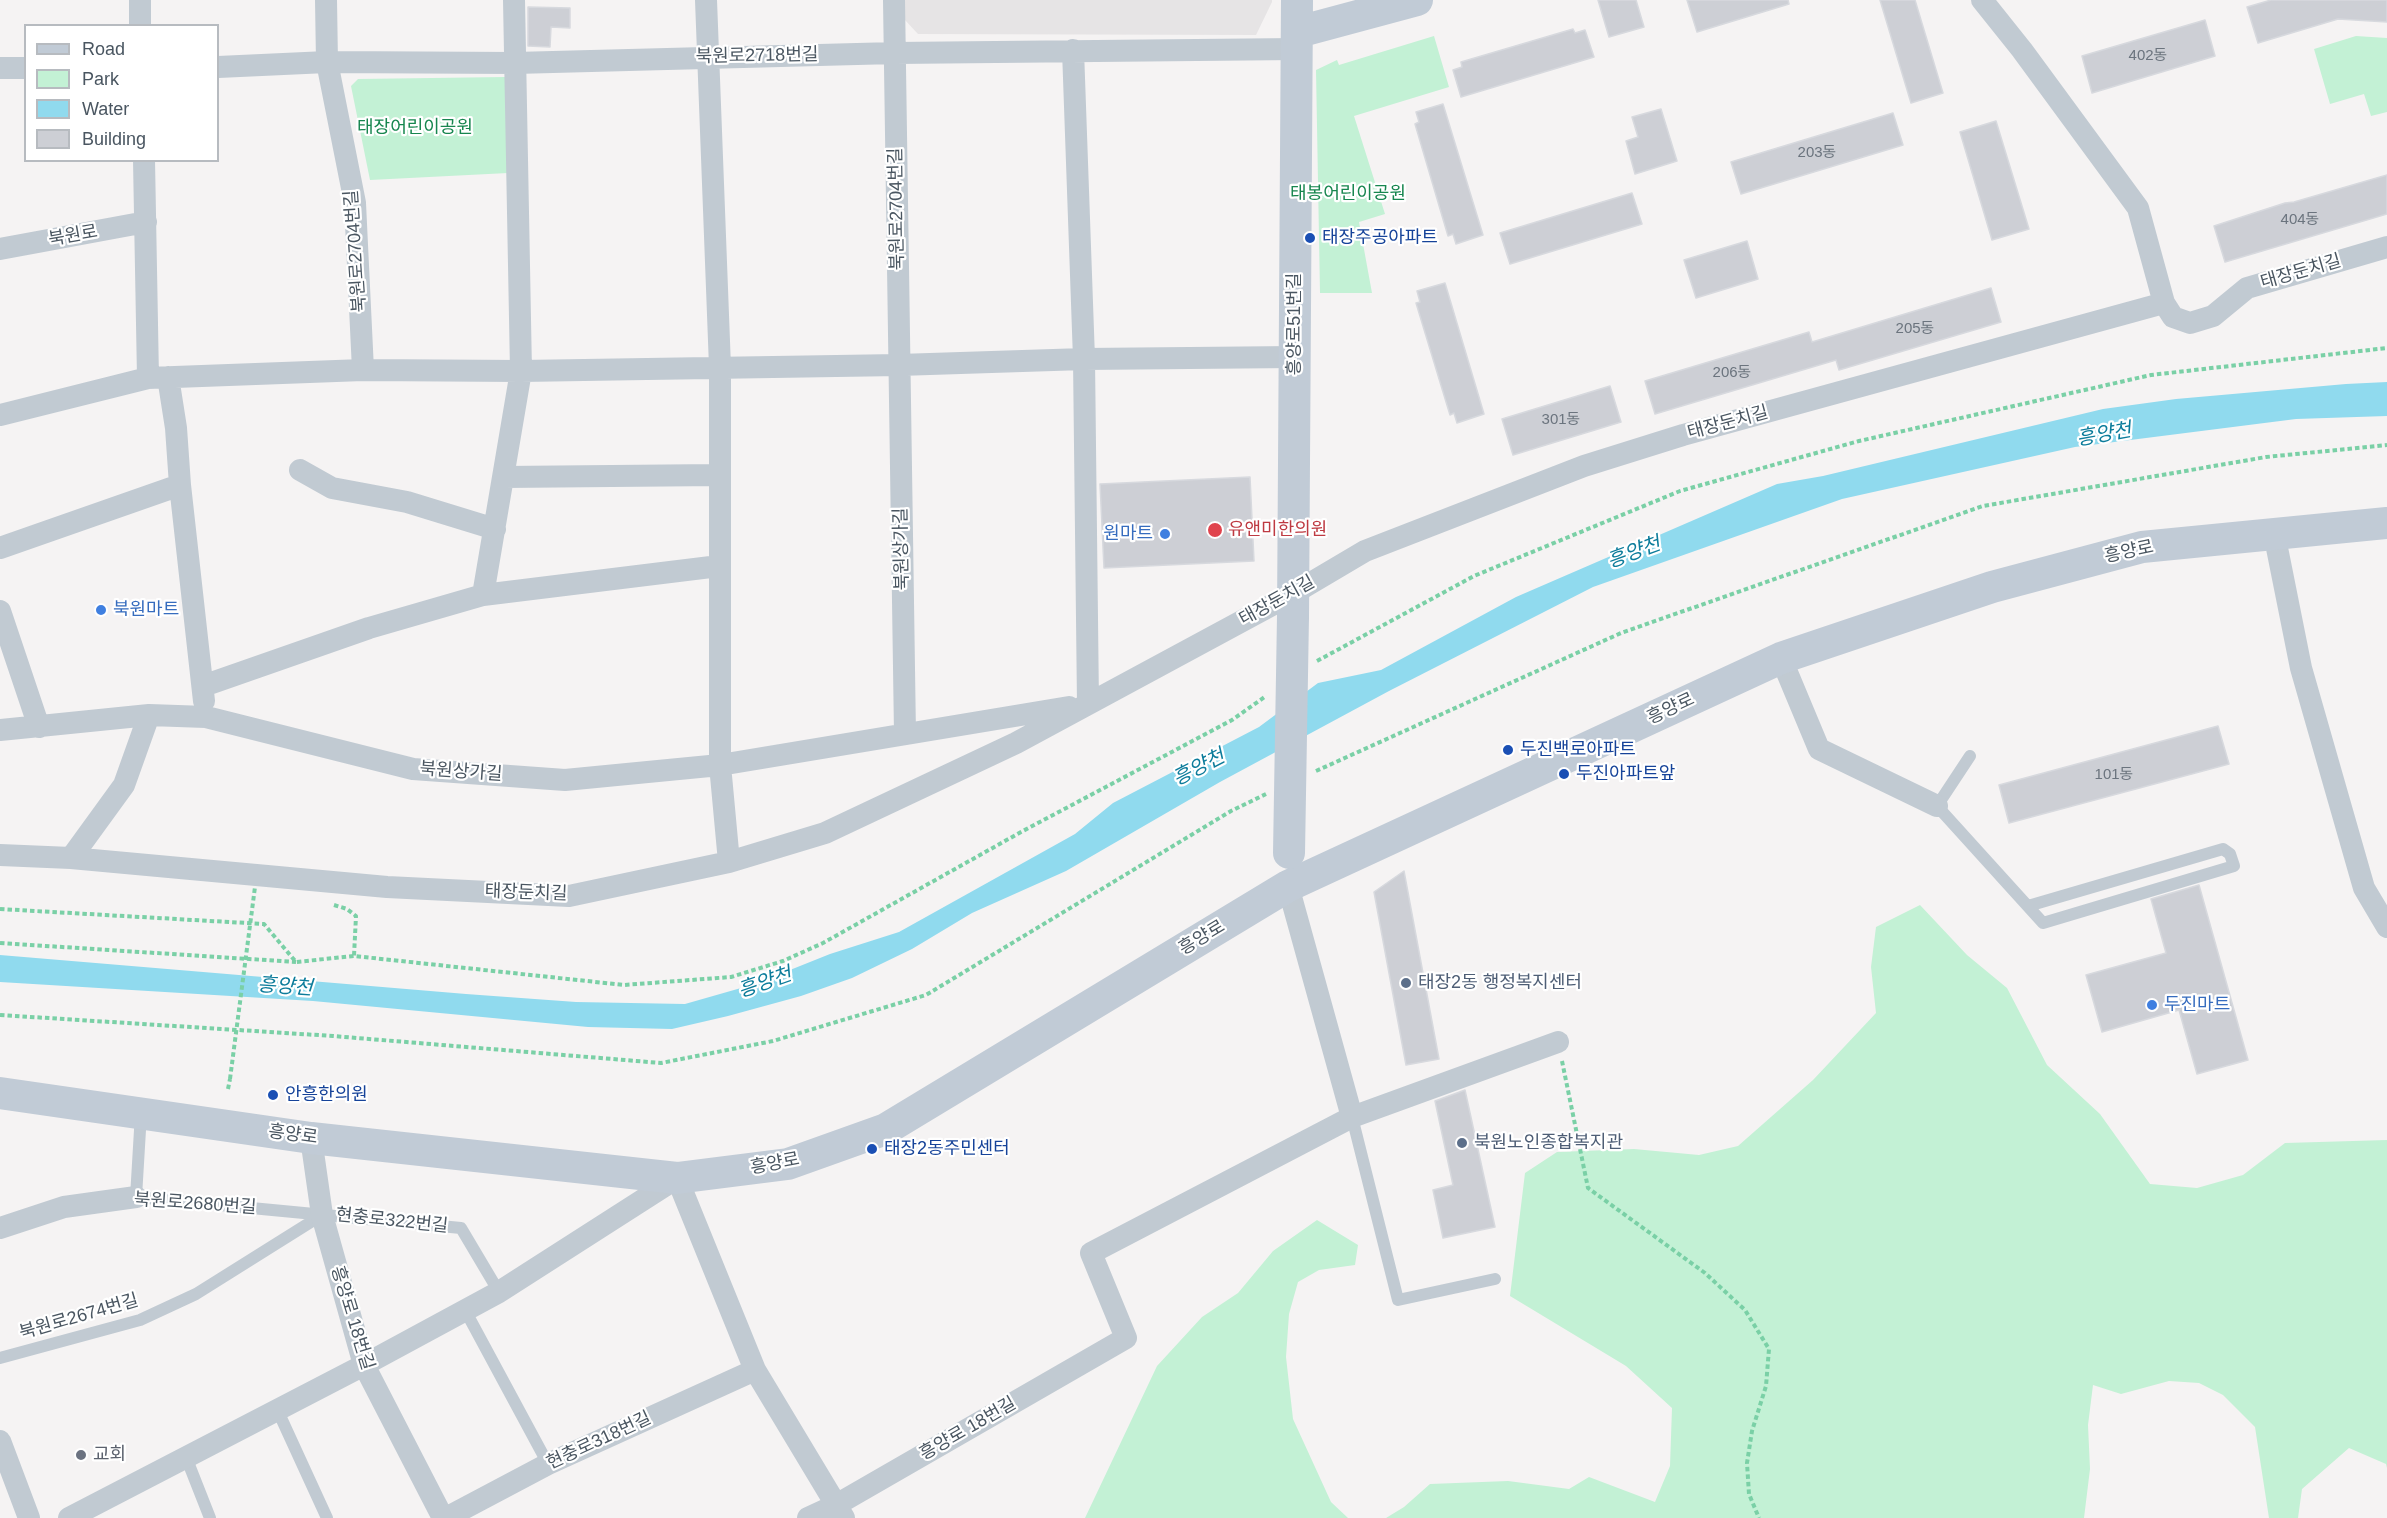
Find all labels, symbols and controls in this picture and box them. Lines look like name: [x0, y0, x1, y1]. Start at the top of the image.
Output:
legend: [24, 24, 219, 162]
text: Road: [82, 39, 125, 59]
street label: 북원로2718번길: [695, 44, 819, 68]
house number: 402동: [2129, 47, 2167, 65]
text: Park: [82, 69, 119, 89]
text: Water: [82, 99, 129, 119]
park label: 태장어린이공원: [357, 117, 473, 139]
text: Building: [82, 129, 146, 149]
house number: 203동: [1798, 144, 1836, 162]
street label: 북원로2704번길: [885, 147, 909, 271]
park label: 태봉어린이공원: [1290, 183, 1406, 205]
street label: 북원로2704번길: [341, 189, 371, 313]
house number: 404동: [2281, 211, 2319, 229]
street label: 북원로: [47, 221, 99, 251]
place label: 태장주공아파트: [1322, 227, 1438, 249]
marker: 태장주공아파트: [1303, 231, 1317, 245]
street label: 태장둔치길: [2258, 250, 2344, 294]
street label: 흥양로51번길: [1284, 273, 1306, 375]
house number: 205동: [1896, 320, 1934, 338]
house number: 206동: [1713, 364, 1751, 382]
street label: 태장둔치길: [1685, 402, 1771, 444]
house number: 301동: [1542, 411, 1580, 429]
water label: 흥양천: [2075, 418, 2133, 452]
street label: 북원상가길: [890, 507, 914, 591]
place label: 유앤미한의원: [1228, 519, 1327, 541]
marker: 유앤미한의원: [1206, 521, 1224, 539]
place label: 원마트: [1103, 523, 1153, 545]
marker: 원마트: [1158, 527, 1172, 541]
water label: 흥양천: [1604, 532, 1664, 574]
street label: 흥양로: [2102, 536, 2156, 568]
street label: 태장둔치길: [1236, 571, 1318, 631]
place label: 북원마트: [113, 599, 179, 621]
marker: 북원마트: [94, 603, 108, 617]
street label: 흥양로: [1644, 689, 1698, 729]
place label: 두진백로아파트: [1520, 739, 1636, 761]
marker: 두진백로아파트: [1501, 743, 1515, 757]
water label: 흥양천: [1169, 745, 1229, 791]
street label: 북원상가길: [419, 758, 503, 786]
place label: 두진아파트앞: [1576, 763, 1675, 785]
house number: 101동: [2095, 766, 2133, 784]
marker: 두진아파트앞: [1557, 767, 1571, 781]
street label: 태장둔치길: [484, 881, 568, 905]
street label: 흥양로: [1175, 916, 1229, 960]
water label: 흥양천: [735, 963, 795, 1003]
place label: 태장2동 행정복지센터: [1418, 972, 1582, 994]
water label: 흥양천: [257, 973, 313, 1001]
marker: 태장2동 행정복지센터: [1399, 976, 1413, 990]
place label: 두진마트: [2164, 994, 2230, 1016]
marker: 두진마트: [2145, 998, 2159, 1012]
place label: 안흥한의원: [285, 1084, 368, 1106]
marker: 안흥한의원: [266, 1088, 280, 1102]
street label: 흥양로: [267, 1121, 319, 1149]
place label: 북원노인종합복지관: [1474, 1132, 1623, 1154]
marker: 북원노인종합복지관: [1455, 1136, 1469, 1150]
place label: 태장2동주민센터: [884, 1138, 1010, 1160]
marker: 태장2동주민센터: [865, 1142, 879, 1156]
street label: 흥양로: [749, 1149, 801, 1179]
street label: 북원로2680번길: [133, 1189, 257, 1219]
street label: 현충로322번길: [335, 1204, 449, 1238]
street label: 흥양로 18번길: [326, 1263, 378, 1373]
street label: 북원로2674번길: [17, 1290, 141, 1344]
street label: 흥양로 18번길: [916, 1393, 1020, 1465]
street label: 현충로318번길: [543, 1407, 655, 1475]
place label: 교회: [93, 1444, 126, 1466]
marker: 교회: [74, 1448, 88, 1462]

